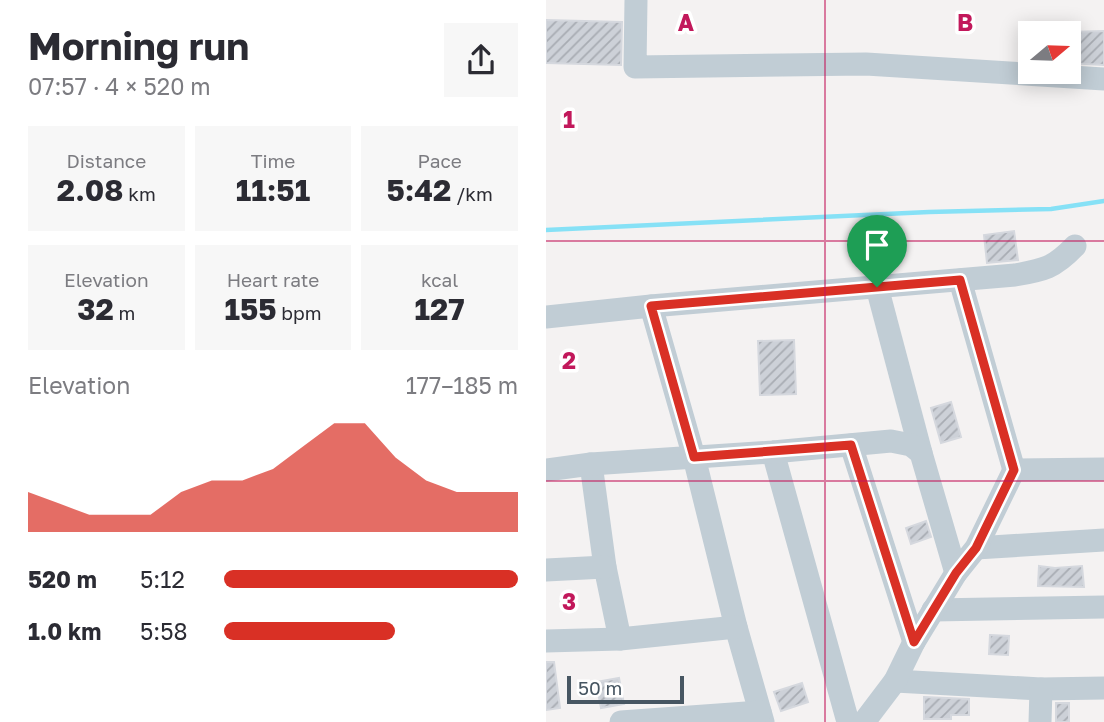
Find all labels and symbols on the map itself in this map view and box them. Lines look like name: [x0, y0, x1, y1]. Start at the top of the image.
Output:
text: A: [678, 8, 695, 36]
text: B: [957, 8, 973, 36]
north arrow: [1018, 21, 1082, 84]
text: 1: [563, 105, 575, 133]
pin: [847, 215, 907, 287]
text: 2: [562, 346, 576, 374]
text: 3: [562, 587, 576, 615]
scale bar: [567, 673, 684, 705]

